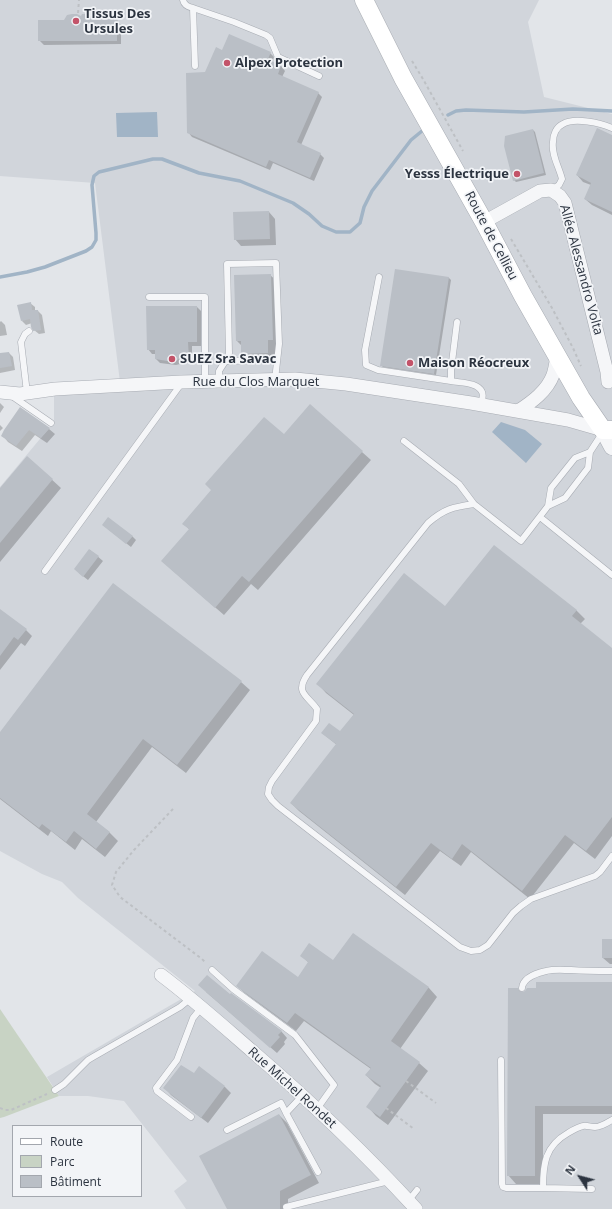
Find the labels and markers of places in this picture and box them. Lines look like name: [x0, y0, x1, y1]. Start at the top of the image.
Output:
place label: Tissus Des Ursules: [84, 6, 151, 37]
marker: Tissus Des Ursules: [71, 16, 81, 26]
place label: Alpex Protection: [235, 55, 343, 71]
marker: Alpex Protection: [222, 58, 232, 68]
place label: Yesss Électrique: [405, 166, 509, 182]
marker: Yesss Électrique: [512, 169, 522, 179]
place label: SUEZ Sra Savac: [180, 351, 276, 367]
marker: SUEZ Sra Savac: [167, 354, 177, 364]
place label: Maison Réocreux: [418, 355, 529, 371]
marker: Maison Réocreux: [405, 358, 415, 368]

